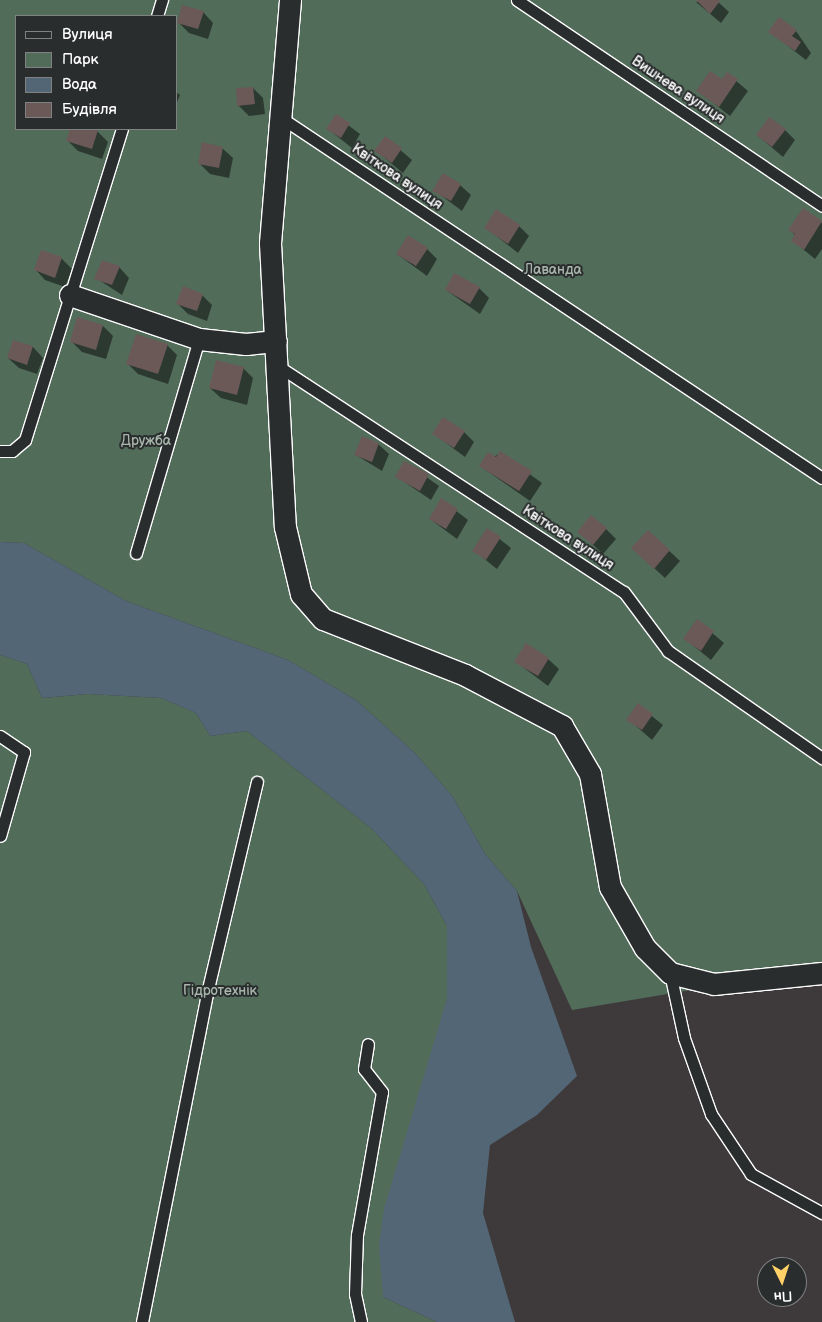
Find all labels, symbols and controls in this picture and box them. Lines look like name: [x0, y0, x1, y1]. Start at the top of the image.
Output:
legend: [15, 15, 178, 130]
text: Вулиця: [62, 25, 113, 44]
text: Парк: [62, 50, 99, 69]
street label: Вишнева вулиця: [628, 53, 728, 127]
text: Вода: [62, 75, 97, 94]
text: Будівля: [62, 100, 117, 119]
street label: Квіткова вулиця: [348, 140, 446, 214]
park label: Лаванда: [524, 262, 582, 278]
park label: Дружба: [121, 433, 171, 449]
street label: Квіткова вулиця: [519, 502, 617, 574]
park label: Гідротехнік: [183, 983, 257, 999]
north arrow: [757, 1257, 807, 1307]
text: Пн: [773, 1287, 793, 1306]

